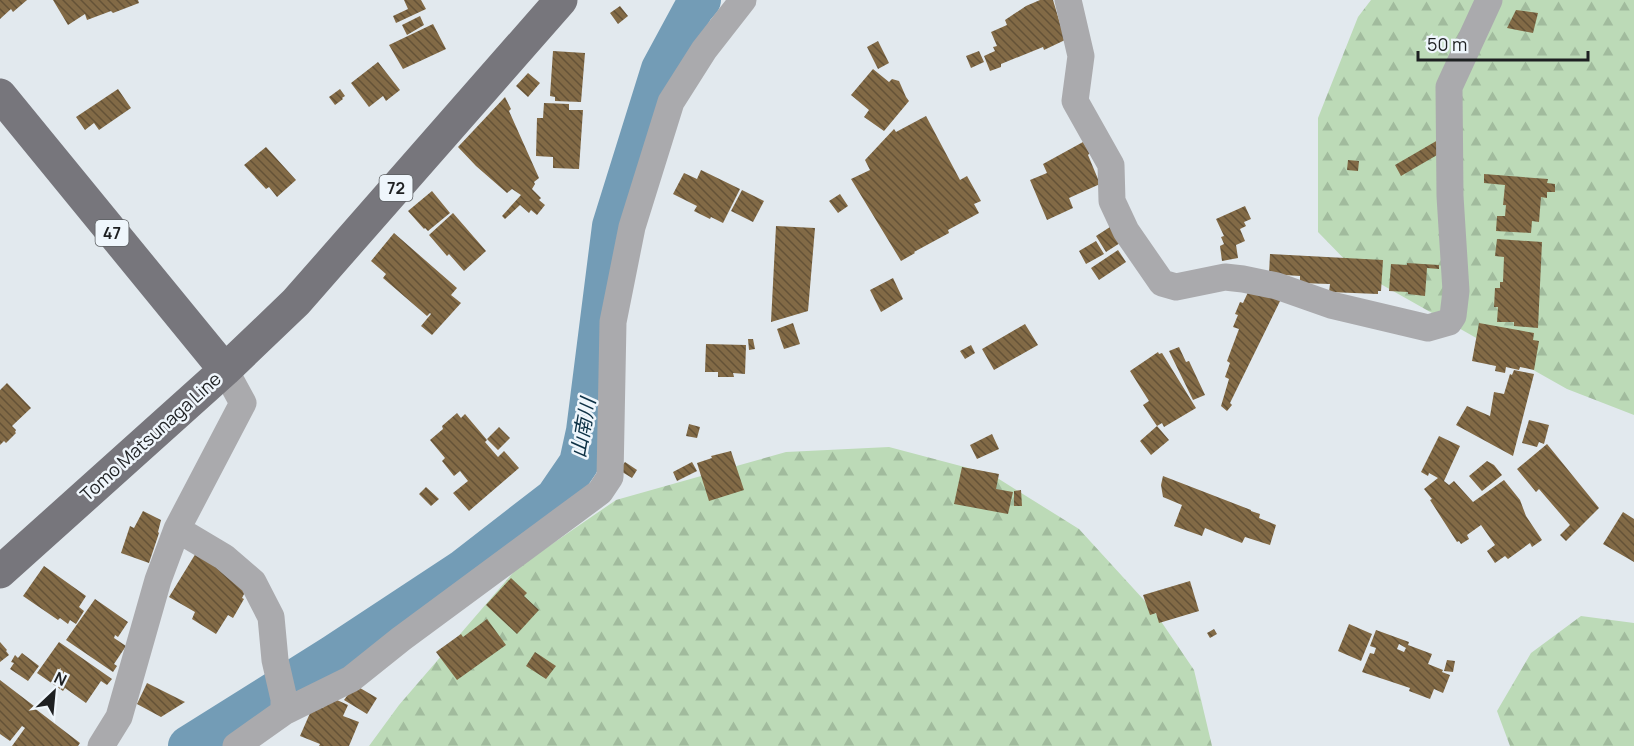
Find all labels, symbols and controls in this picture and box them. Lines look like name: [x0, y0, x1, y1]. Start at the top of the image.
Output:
scale bar: [1418, 24, 1588, 62]
text: 50 m: [1427, 32, 1467, 56]
road number: 72: [380, 175, 412, 201]
road number: 47: [96, 220, 128, 246]
street label: Tomo Matsunaga Line: [75, 367, 226, 506]
water label: 山南川: [564, 394, 601, 460]
north arrow: [24, 662, 84, 722]
text: N: [51, 666, 71, 691]

